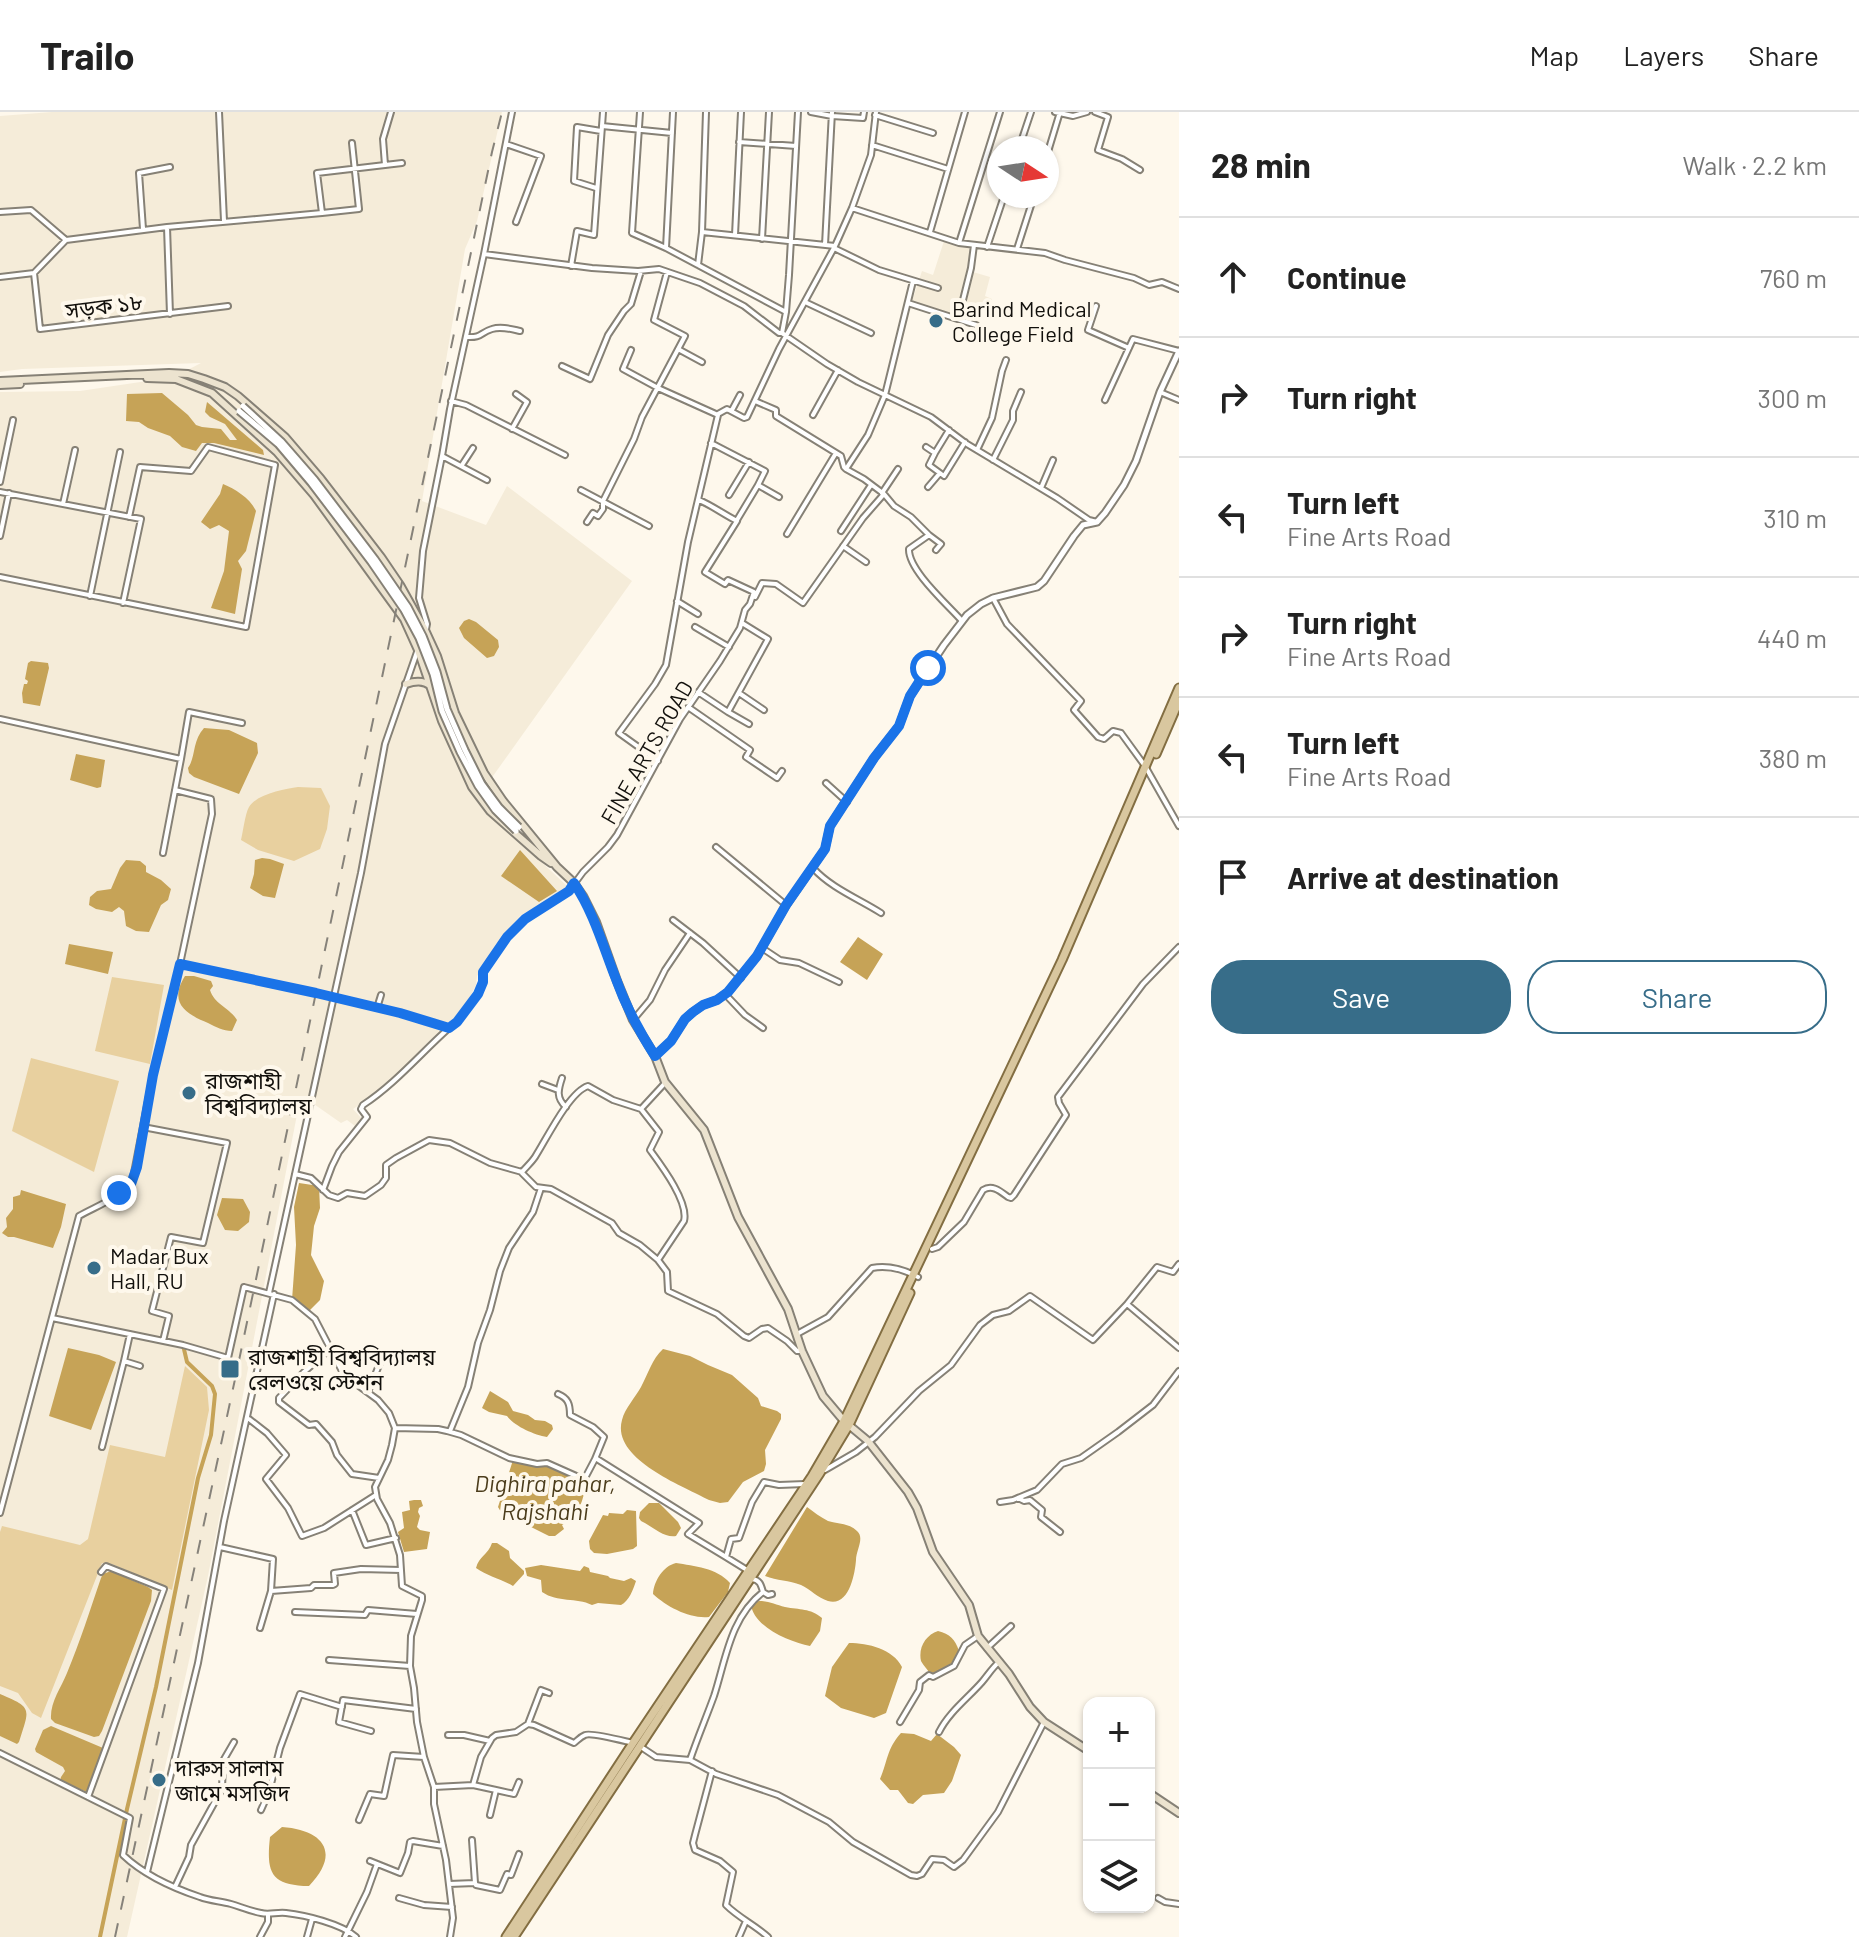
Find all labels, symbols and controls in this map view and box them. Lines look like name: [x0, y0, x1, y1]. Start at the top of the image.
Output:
text: Trailo: [40, 32, 135, 78]
text: Map: [1529, 38, 1579, 72]
text: Layers: [1623, 38, 1704, 72]
text: Share: [1748, 38, 1819, 72]
north arrow: [987, 136, 1059, 208]
text: 28 min: [1211, 144, 1311, 185]
text: Walk · 2.2 km: [1682, 149, 1827, 180]
icon: ahead: [1211, 255, 1255, 299]
text: Continue: [1287, 259, 1407, 295]
text: 760 m: [1760, 262, 1827, 293]
street label: সড়ক ১৮: [63, 287, 144, 323]
place label: Barind Medical College Field: [952, 295, 1091, 346]
marker: Barind Medical College Field: [927, 312, 945, 330]
icon: right: [1211, 375, 1255, 419]
text: Turn right: [1287, 379, 1417, 415]
text: 300 m: [1758, 382, 1827, 413]
text: Turn left: [1287, 484, 1400, 520]
icon: left: [1211, 495, 1255, 539]
text: 310 m: [1763, 502, 1827, 533]
text: Fine Arts Road: [1287, 520, 1452, 551]
text: Turn right: [1287, 604, 1417, 640]
icon: right: [1211, 615, 1255, 659]
text: 440 m: [1757, 622, 1827, 653]
text: Fine Arts Road: [1287, 640, 1452, 671]
route start: [910, 650, 946, 686]
street label: FINE ARTS ROAD: [594, 676, 698, 828]
text: Turn left: [1287, 724, 1400, 760]
icon: left: [1211, 735, 1255, 779]
text: 380 m: [1759, 742, 1827, 773]
text: Fine Arts Road: [1287, 760, 1452, 791]
icon: arrive: [1211, 855, 1255, 899]
text: Arrive at destination: [1287, 859, 1559, 895]
button: Save: [1211, 960, 1511, 1034]
button: Share: [1527, 960, 1827, 1034]
place label: রাজশাহী বিশ্ববিদ্যালয়: [204, 1067, 312, 1118]
marker: রাজশাহী বিশ্ববিদ্যালয়: [180, 1084, 198, 1102]
route end: [101, 1175, 137, 1211]
place label: Madar Bux Hall, RU: [110, 1242, 208, 1293]
marker: Madar Bux Hall, RU: [85, 1259, 103, 1277]
place label: রাজশাহী বিশ্ববিদ্যালয় রেলওয়ে স্টেশন: [247, 1343, 436, 1394]
marker: রাজশাহী বিশ্ববিদ্যালয় রেলওয়ে স্টেশন: [219, 1358, 241, 1380]
water label: Dighira pahar, Rajshahi: [474, 1468, 616, 1525]
map controls: [1083, 1697, 1155, 1913]
button: +: [1083, 1697, 1155, 1769]
place label: দারুস সালাম জামে মসজিদ: [174, 1754, 291, 1805]
button: −: [1083, 1769, 1155, 1841]
marker: দারুস সালাম জামে মসজিদ: [150, 1771, 168, 1789]
button: layers: [1083, 1841, 1155, 1913]

